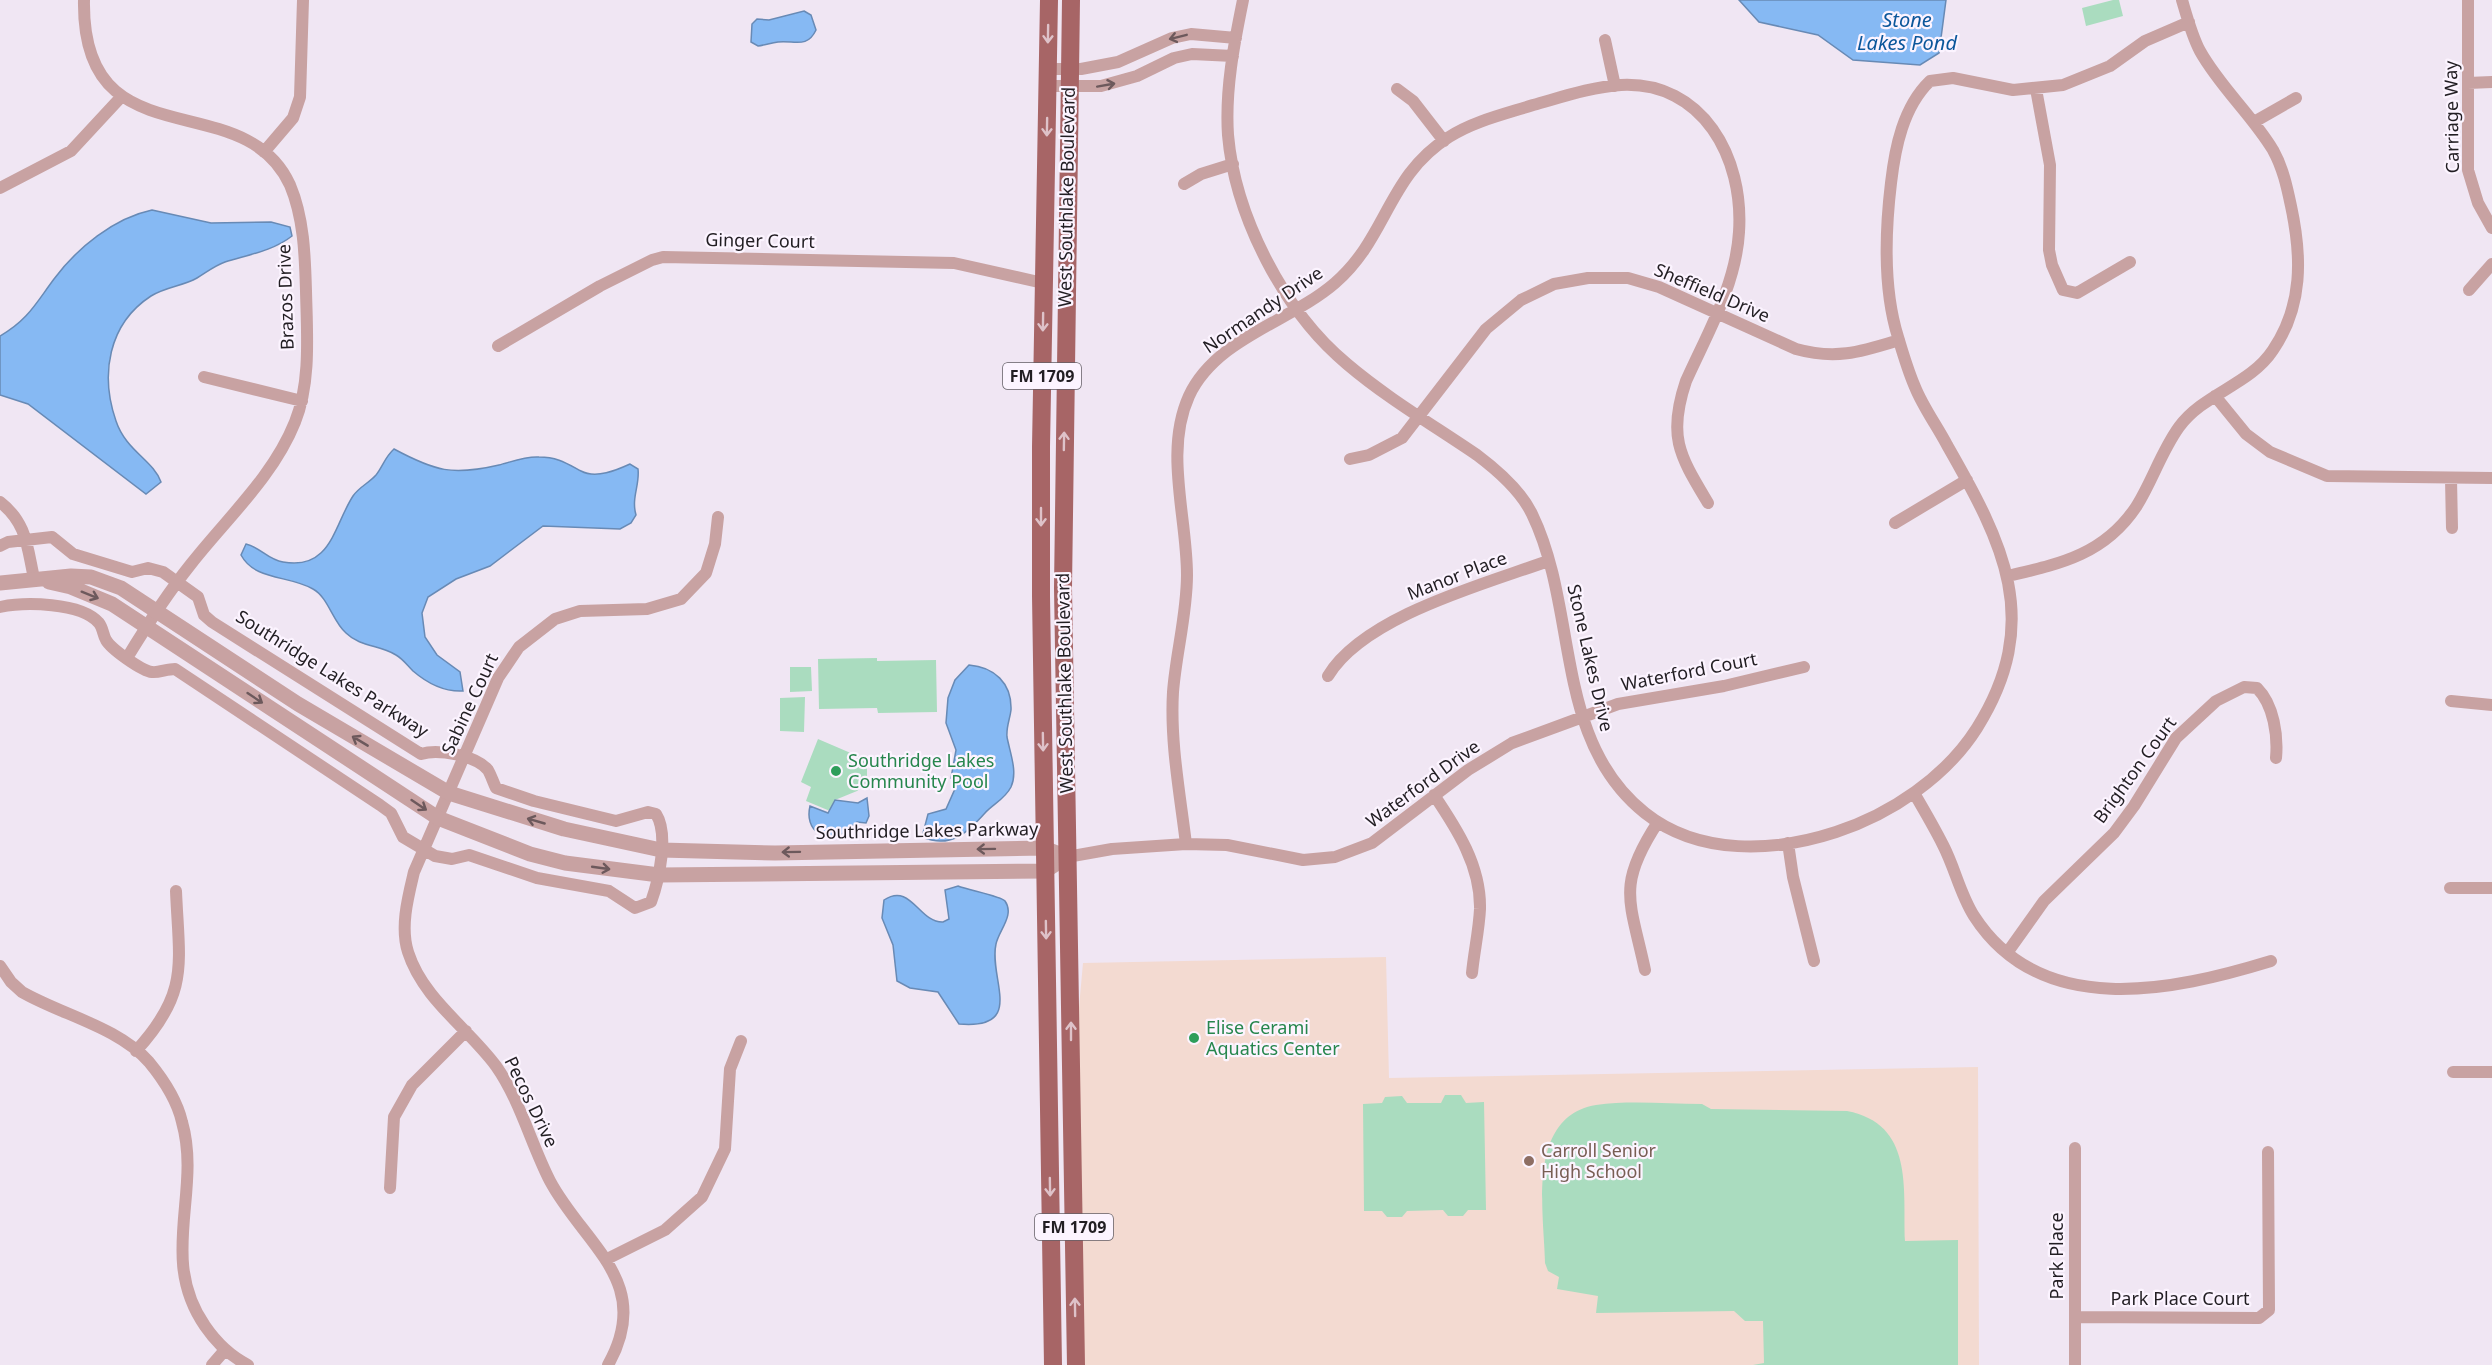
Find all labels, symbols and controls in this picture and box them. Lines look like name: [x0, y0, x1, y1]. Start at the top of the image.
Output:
water label: Stone Lakes Pond: [1857, 6, 1957, 56]
one-way arrow: [1042, 24, 1054, 44]
one-way arrow: [1169, 32, 1188, 44]
street label: Carriage Way: [2438, 60, 2464, 174]
one-way arrow: [1095, 79, 1115, 90]
street label: West Southlake Boulevard: [1052, 87, 1080, 307]
one-way arrow: [1041, 117, 1052, 137]
street label: Ginger Court: [705, 227, 815, 253]
street label: Brazos Drive: [271, 244, 299, 350]
street label: Sheffield Drive: [1651, 257, 1774, 327]
street label: Normandy Drive: [1198, 260, 1327, 358]
one-way arrow: [1037, 312, 1048, 332]
road number: FM 1709: [1003, 363, 1081, 389]
one-way arrow: [1058, 432, 1070, 452]
one-way arrow: [1035, 507, 1047, 527]
street label: Manor Place: [1403, 545, 1510, 605]
street label: West Southlake Boulevard: [1050, 573, 1078, 793]
street label: Stone Lakes Drive: [1562, 582, 1620, 734]
one-way arrow: [80, 590, 99, 601]
street label: Southridge Lakes Parkway: [232, 604, 434, 743]
street label: Waterford Court: [1619, 646, 1759, 696]
street label: Sabine Court: [435, 649, 503, 758]
one-way arrow: [246, 692, 263, 704]
street label: Brighton Court: [2087, 711, 2181, 828]
one-way arrow: [1037, 731, 1048, 751]
street label: Waterford Drive: [1361, 734, 1484, 833]
one-way arrow: [351, 735, 368, 748]
place label: Southridge Lakes Community Pool: [848, 748, 994, 793]
marker: Southridge Lakes Community Pool: [829, 764, 843, 778]
one-way arrow: [410, 798, 427, 811]
one-way arrow: [527, 815, 546, 826]
street label: Southridge Lakes Parkway: [815, 816, 1039, 844]
one-way arrow: [976, 843, 996, 855]
one-way arrow: [781, 847, 801, 858]
one-way arrow: [591, 863, 610, 874]
one-way arrow: [1040, 919, 1051, 939]
place label: Elise Cerami Aquatics Center: [1206, 1015, 1340, 1060]
one-way arrow: [1065, 1022, 1077, 1042]
marker: Elise Cerami Aquatics Center: [1187, 1031, 1201, 1045]
street label: Pecos Drive: [500, 1052, 564, 1151]
place label: Carroll Senior High School: [1541, 1138, 1657, 1183]
marker: Carroll Senior High School: [1522, 1154, 1536, 1168]
one-way arrow: [1045, 1177, 1056, 1197]
street label: Park Place: [2044, 1212, 2068, 1300]
road number: FM 1709: [1035, 1214, 1113, 1240]
street label: Park Place Court: [2110, 1286, 2250, 1310]
one-way arrow: [1069, 1297, 1081, 1317]

